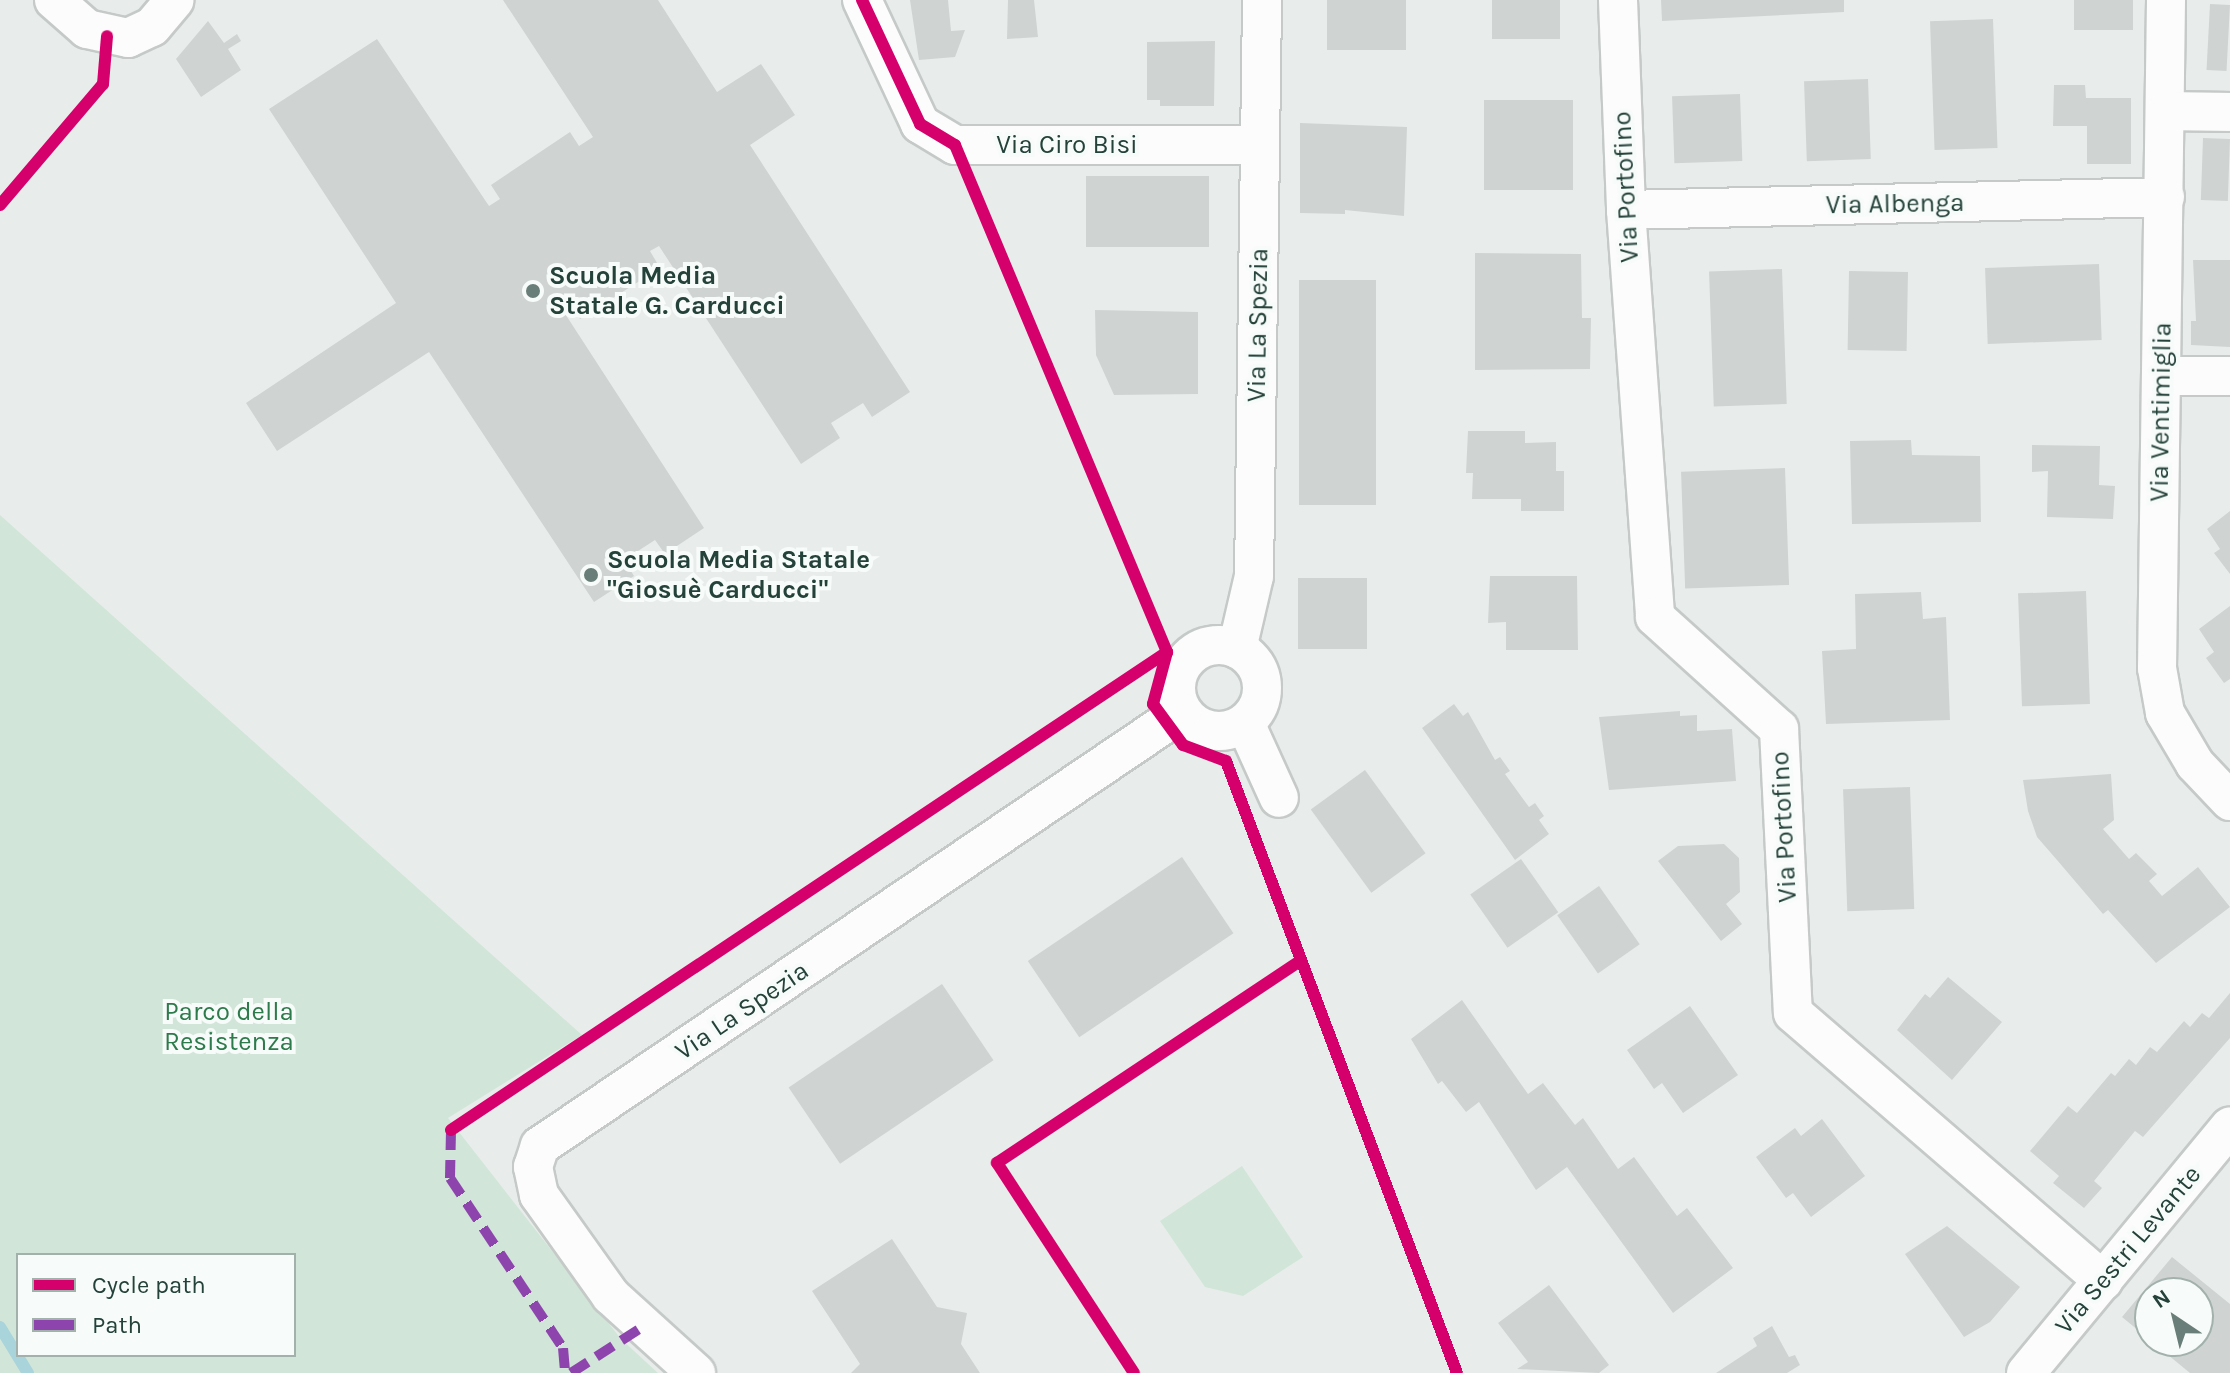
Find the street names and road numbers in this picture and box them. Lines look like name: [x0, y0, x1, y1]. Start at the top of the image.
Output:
street label: Via Portofino: [1606, 111, 1646, 263]
street label: Via Ciro Bisi: [996, 129, 1138, 161]
street label: Via Albenga: [1825, 187, 1965, 221]
street label: Via La Spezia: [1241, 248, 1275, 402]
street label: Via Ventimiglia: [2144, 322, 2178, 502]
street label: Via Portofino: [1764, 751, 1804, 903]
street label: Via La Spezia: [669, 955, 815, 1067]
street label: Via Sestri Levante: [2048, 1159, 2208, 1341]

